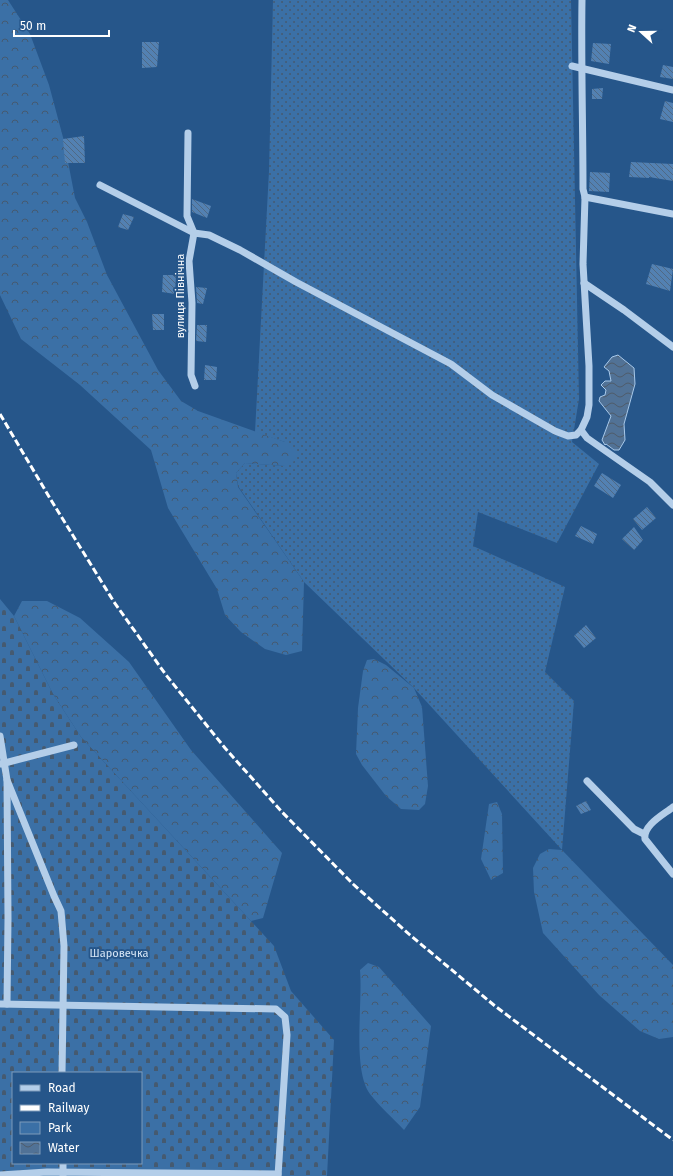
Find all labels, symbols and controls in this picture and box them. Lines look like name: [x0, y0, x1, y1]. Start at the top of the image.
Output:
scale bar: [14, 12, 109, 38]
north arrow: [621, 12, 661, 52]
text: 50 m: [20, 19, 46, 33]
text: N: [625, 23, 640, 34]
street label: вулиця Північна: [174, 254, 187, 338]
park label: Шаровечка: [90, 947, 148, 960]
legend: [12, 1072, 142, 1164]
text: Road: [48, 1081, 76, 1095]
text: Railway: [48, 1101, 89, 1115]
text: Park: [48, 1121, 72, 1135]
text: Water: [48, 1141, 80, 1155]

